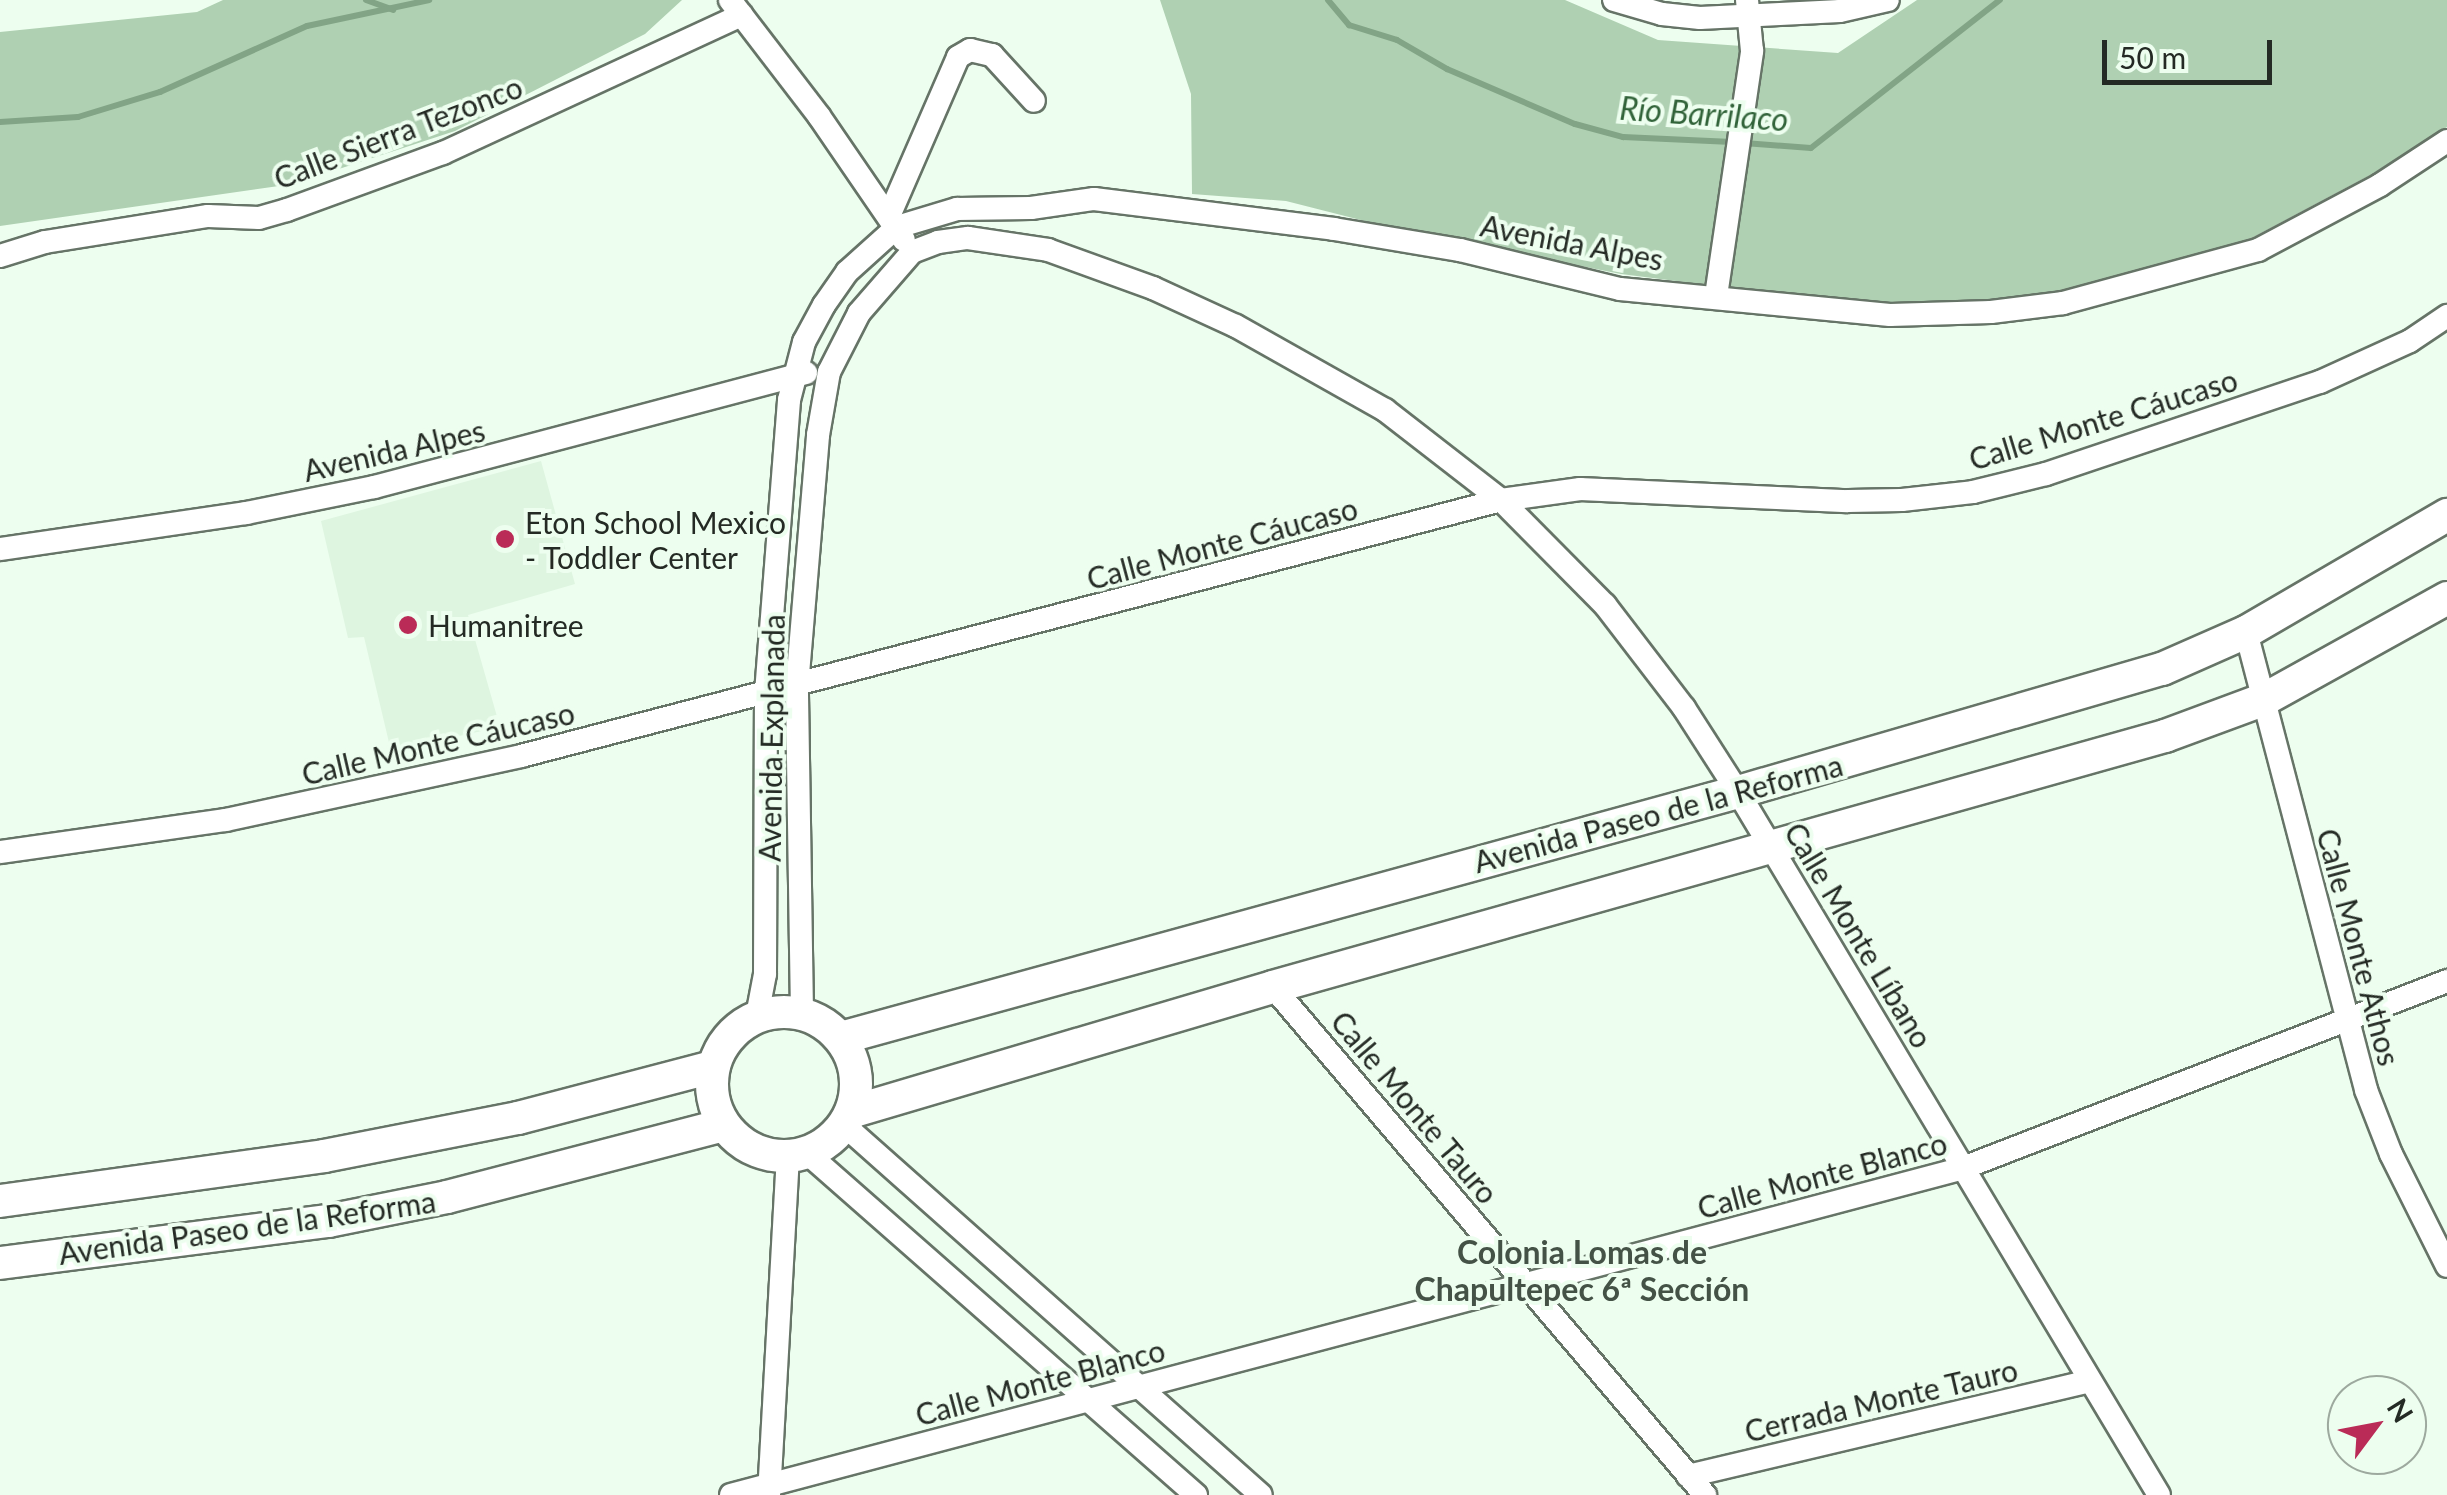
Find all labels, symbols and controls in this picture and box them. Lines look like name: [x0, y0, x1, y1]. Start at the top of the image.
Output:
scale bar: [2107, 20, 2277, 82]
text: 50 m: [2119, 39, 2186, 75]
street label: Calle Sierra Tezonco: [268, 68, 528, 196]
water label: Río Barrilaco: [1618, 89, 1790, 139]
street label: Avenida Alpes: [1477, 207, 1667, 277]
street label: Calle Monte Cáucaso: [1964, 361, 2242, 477]
street label: Avenida Alpes: [299, 412, 489, 488]
street label: Calle Monte Cáucaso: [1083, 490, 1361, 596]
place label: Eton School Mexico - Toddler Center: [525, 504, 786, 574]
marker: Eton School Mexico - Toddler Center: [494, 528, 516, 550]
place label: Humanitree: [428, 607, 584, 643]
marker: Humanitree: [397, 614, 419, 636]
street label: Avenida Explanada: [751, 614, 791, 862]
street label: Calle Monte Cáucaso: [298, 694, 578, 792]
street label: Avenida Paseo de la Reforma: [1470, 746, 1846, 880]
street label: Calle Monte Líbano: [1778, 816, 1940, 1054]
street label: Calle Monte Athos: [2310, 824, 2408, 1070]
street label: Calle Monte Tauro: [1324, 1003, 1506, 1211]
street label: Calle Monte Blanco: [1693, 1124, 1951, 1226]
street label: Avenida Paseo de la Reforma: [56, 1183, 438, 1271]
district label: Colonia Lomas de Chapultepec 6ª Sección: [1415, 1234, 1749, 1309]
street label: Calle Monte Blanco: [911, 1331, 1169, 1433]
street label: Cerrada Monte Tauro: [1741, 1351, 2021, 1449]
north arrow: [2327, 1375, 2427, 1475]
text: N: [2381, 1392, 2421, 1428]

